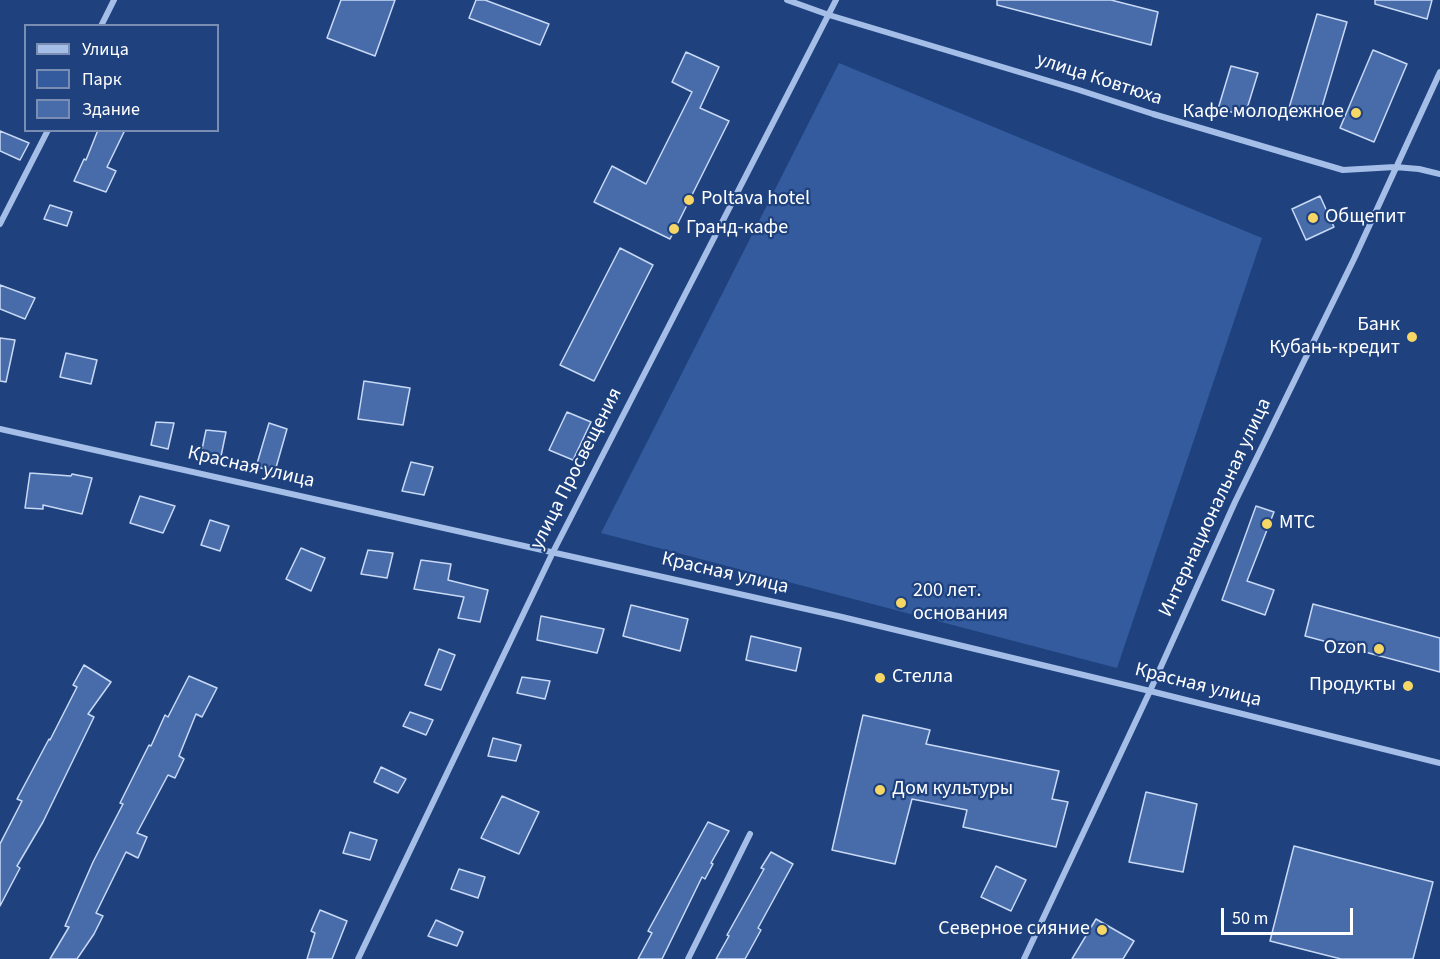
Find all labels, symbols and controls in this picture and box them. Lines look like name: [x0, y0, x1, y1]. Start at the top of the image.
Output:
legend: [24, 24, 219, 132]
text: Улица: [82, 37, 129, 62]
street label: улица Ковтюха: [1033, 48, 1165, 112]
text: Парк: [82, 67, 122, 92]
text: Здание: [82, 97, 140, 122]
place label: Кафе молодежное: [1183, 101, 1344, 125]
marker: Кафе молодежное: [1349, 106, 1363, 120]
place label: Poltava hotel: [701, 188, 810, 212]
marker: Poltava hotel: [682, 193, 696, 207]
place label: Общепит: [1325, 206, 1406, 230]
marker: Общепит: [1306, 211, 1320, 225]
place label: Гранд-кафе: [686, 217, 788, 241]
marker: Гранд-кафе: [667, 222, 681, 236]
place label: Банк Кубань-кредит: [1269, 314, 1400, 361]
marker: Банк Кубань-кредит: [1405, 330, 1419, 344]
street label: улица Просвещения: [526, 384, 628, 554]
street label: Интернациональная улица: [1155, 395, 1277, 621]
street label: Красная улица: [185, 442, 317, 494]
place label: МТС: [1279, 512, 1315, 536]
marker: МТС: [1260, 517, 1274, 531]
street label: Красная улица: [659, 548, 791, 600]
place label: 200 лет. основания: [913, 580, 1008, 627]
marker: 200 лет. основания: [894, 596, 908, 610]
place label: Ozon: [1324, 637, 1367, 661]
marker: Ozon: [1372, 642, 1386, 656]
street label: Красная улица: [1132, 659, 1264, 713]
place label: Стелла: [892, 666, 953, 690]
marker: Стелла: [873, 671, 887, 685]
place label: Продукты: [1309, 674, 1396, 698]
marker: Продукты: [1401, 679, 1415, 693]
place label: Дом культуры: [892, 778, 1013, 802]
marker: Дом культуры: [873, 783, 887, 797]
scale bar: [1224, 896, 1356, 934]
text: 50 m: [1232, 906, 1268, 931]
place label: Северное сияние: [938, 918, 1090, 942]
marker: Северное сияние: [1095, 923, 1109, 937]

